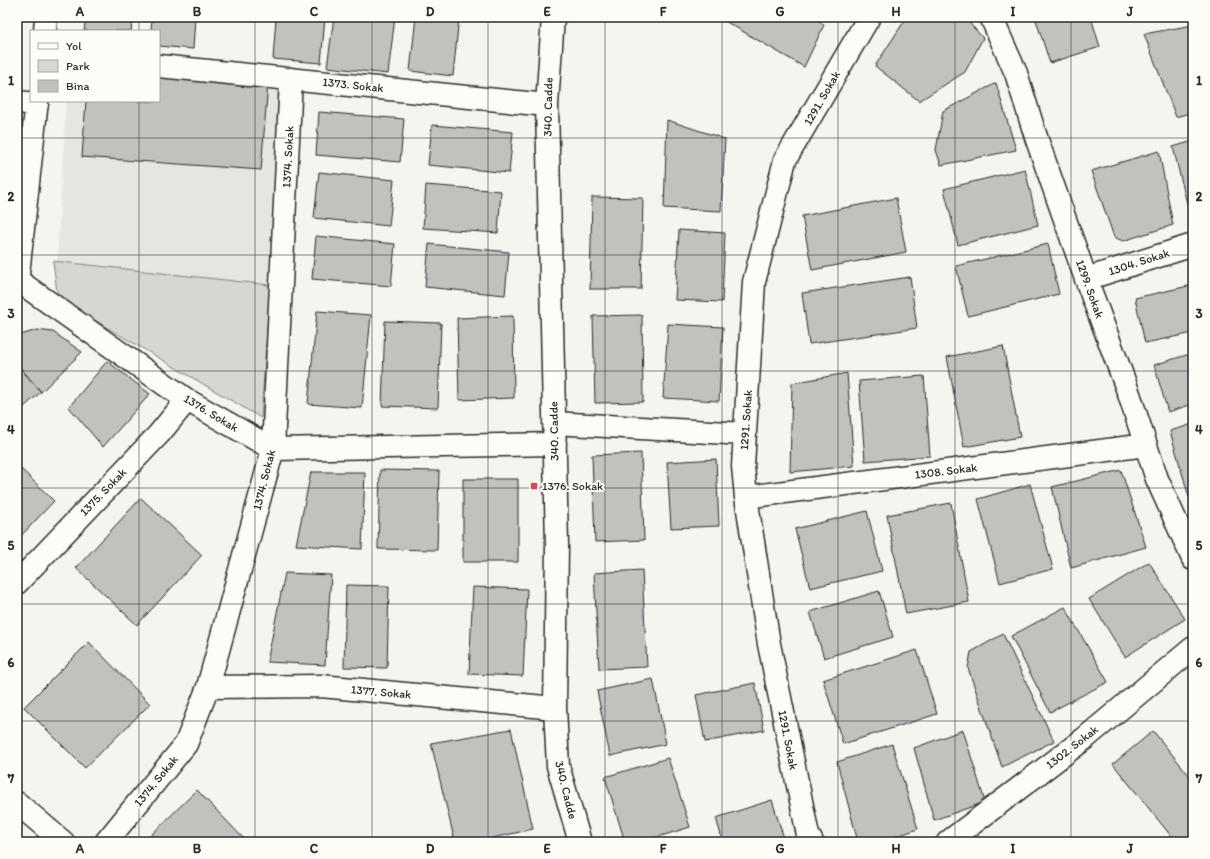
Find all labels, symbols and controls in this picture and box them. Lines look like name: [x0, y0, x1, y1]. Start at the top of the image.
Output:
text: A: [75, 4, 85, 19]
text: B: [193, 4, 202, 19]
text: C: [310, 4, 319, 19]
text: D: [426, 4, 435, 19]
text: E: [543, 4, 551, 19]
text: F: [660, 4, 667, 19]
text: G: [776, 4, 785, 19]
text: H: [892, 4, 901, 19]
text: I: [1011, 4, 1016, 19]
text: J: [1126, 4, 1134, 19]
legend: [30, 30, 160, 102]
text: Yol: [66, 39, 82, 53]
text: Park: [66, 59, 90, 73]
street label: 1291. Sokak: [801, 68, 843, 128]
text: 1: [8, 73, 14, 88]
text: 1: [1196, 73, 1202, 88]
street label: 1373. Sokak: [322, 75, 384, 95]
street label: 340. Cadde: [540, 77, 556, 137]
text: Bina: [66, 79, 90, 93]
street label: 1374. Sokak: [279, 126, 297, 188]
text: 2: [8, 189, 15, 204]
text: 2: [1196, 189, 1203, 204]
street label: 1304. Sokak: [1107, 246, 1171, 278]
street label: 1299. Sokak: [1073, 258, 1107, 320]
text: 3: [7, 306, 15, 321]
text: 3: [1195, 306, 1203, 321]
street label: 1291. Sokak: [737, 389, 755, 451]
street label: 1376. Sokak: [181, 391, 241, 435]
street label: 340. Cadde: [546, 401, 562, 461]
text: 4: [7, 422, 15, 437]
text: 4: [1195, 422, 1203, 437]
street label: 1374. Sokak: [250, 448, 278, 512]
street label: 1308. Sokak: [914, 460, 978, 482]
street label: 1375. Sokak: [77, 465, 129, 519]
place label: 1376. Sokak: [542, 479, 603, 493]
marker: 1376. Sokak: [529, 481, 539, 491]
text: 5: [8, 538, 15, 553]
text: 5: [1196, 538, 1203, 553]
text: 6: [8, 655, 15, 670]
text: 6: [1196, 655, 1203, 670]
street label: 1377. Sokak: [350, 682, 412, 702]
street label: 1291. Sokak: [775, 709, 801, 771]
street label: 1302. Sokak: [1043, 722, 1101, 772]
street label: 1374. Sokak: [131, 752, 181, 810]
street label: 340. Cadde: [552, 759, 580, 821]
text: 7: [7, 771, 15, 786]
text: 7: [1195, 771, 1203, 786]
text: A: [75, 841, 85, 856]
text: B: [193, 841, 202, 856]
text: C: [310, 841, 319, 856]
text: D: [426, 841, 435, 856]
text: E: [543, 841, 551, 856]
text: F: [660, 841, 667, 856]
text: G: [776, 841, 785, 856]
text: H: [892, 841, 901, 856]
text: I: [1011, 841, 1016, 856]
text: J: [1126, 841, 1134, 856]

